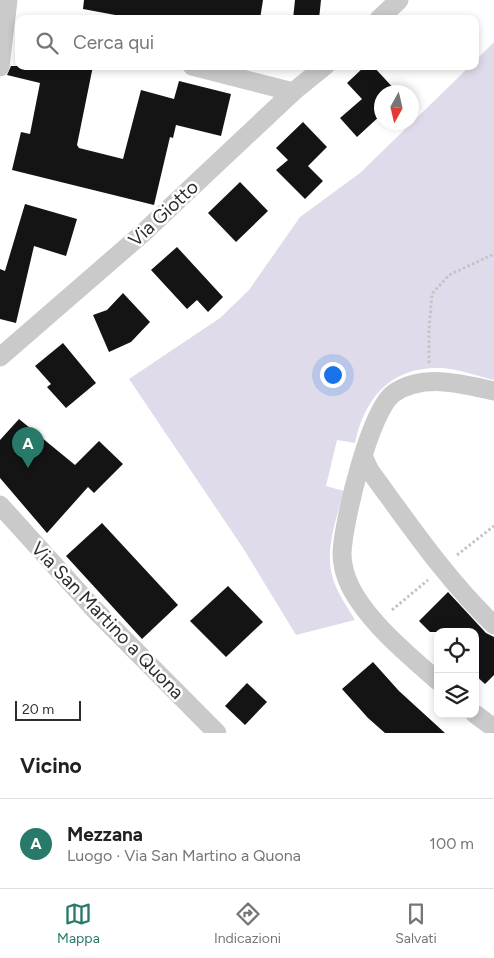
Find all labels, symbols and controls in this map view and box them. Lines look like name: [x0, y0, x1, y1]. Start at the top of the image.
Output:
search box: [15, 15, 479, 70]
icon: search: [33, 29, 61, 57]
text: Cerca qui: [73, 31, 154, 54]
north arrow: [374, 85, 419, 130]
street label: Via Giotto: [124, 175, 203, 252]
your location: [320, 362, 346, 388]
pin: A: [12, 427, 44, 468]
street label: Via San Martino a Quona: [26, 537, 189, 704]
map controls: [434, 628, 479, 718]
button: locate: [434, 628, 479, 673]
button: layers: [434, 673, 479, 718]
scale bar: [15, 698, 81, 721]
text: 20 m: [22, 701, 54, 718]
text: Vicino: [20, 753, 82, 778]
text: Mezzana: [67, 823, 143, 846]
text: A: [30, 834, 42, 853]
text: 100 m: [429, 834, 474, 853]
text: Luogo · Via San Martino a Quona: [67, 846, 301, 865]
tab: Mappa: [57, 900, 100, 947]
tab: Indicazioni: [214, 900, 281, 947]
tab: Salvati: [395, 900, 437, 947]

